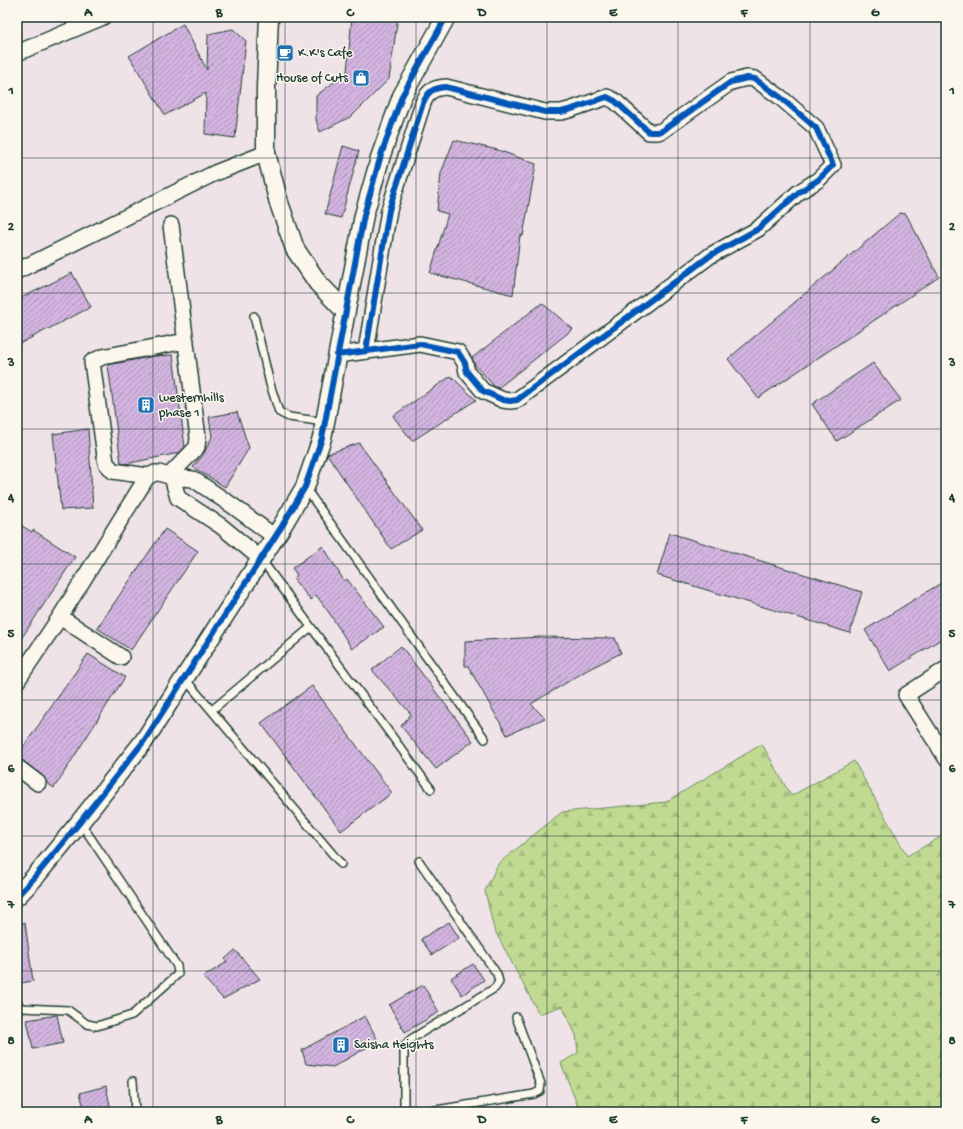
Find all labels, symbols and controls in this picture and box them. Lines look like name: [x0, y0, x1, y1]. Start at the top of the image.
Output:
text: A: [83, 6, 93, 21]
text: B: [215, 6, 224, 21]
text: C: [345, 6, 355, 21]
text: D: [477, 6, 487, 21]
text: E: [609, 6, 618, 21]
text: F: [740, 6, 749, 21]
text: G: [871, 6, 880, 21]
cafe icon: K.K's Cafe: [275, 43, 295, 63]
place label: K.K's Cafe: [298, 46, 353, 61]
shop icon: House of Cuts: [351, 68, 371, 88]
place label: House of Cuts: [276, 71, 349, 86]
text: 1: [7, 84, 14, 99]
text: 1: [948, 84, 955, 99]
text: 2: [8, 220, 15, 235]
text: 2: [949, 220, 956, 235]
text: 3: [7, 356, 15, 371]
text: 3: [948, 356, 956, 371]
place label: westernhills phase 1: [158, 391, 225, 421]
building icon: westernhills phase 1: [136, 395, 156, 415]
text: 4: [7, 491, 15, 506]
text: 4: [948, 491, 956, 506]
text: 5: [8, 627, 15, 642]
text: 5: [949, 627, 956, 642]
text: 6: [8, 762, 15, 777]
text: 6: [949, 762, 956, 777]
text: 7: [7, 898, 16, 913]
text: 7: [948, 898, 957, 913]
text: 8: [7, 1034, 15, 1049]
text: 8: [948, 1034, 956, 1049]
building icon: Saisha Heights: [331, 1035, 351, 1055]
place label: Saisha Heights: [354, 1038, 435, 1053]
text: A: [83, 1113, 93, 1128]
text: B: [215, 1113, 224, 1128]
text: C: [345, 1113, 355, 1128]
text: D: [477, 1113, 487, 1128]
text: E: [609, 1113, 618, 1128]
text: F: [740, 1113, 749, 1128]
text: G: [871, 1113, 880, 1128]

